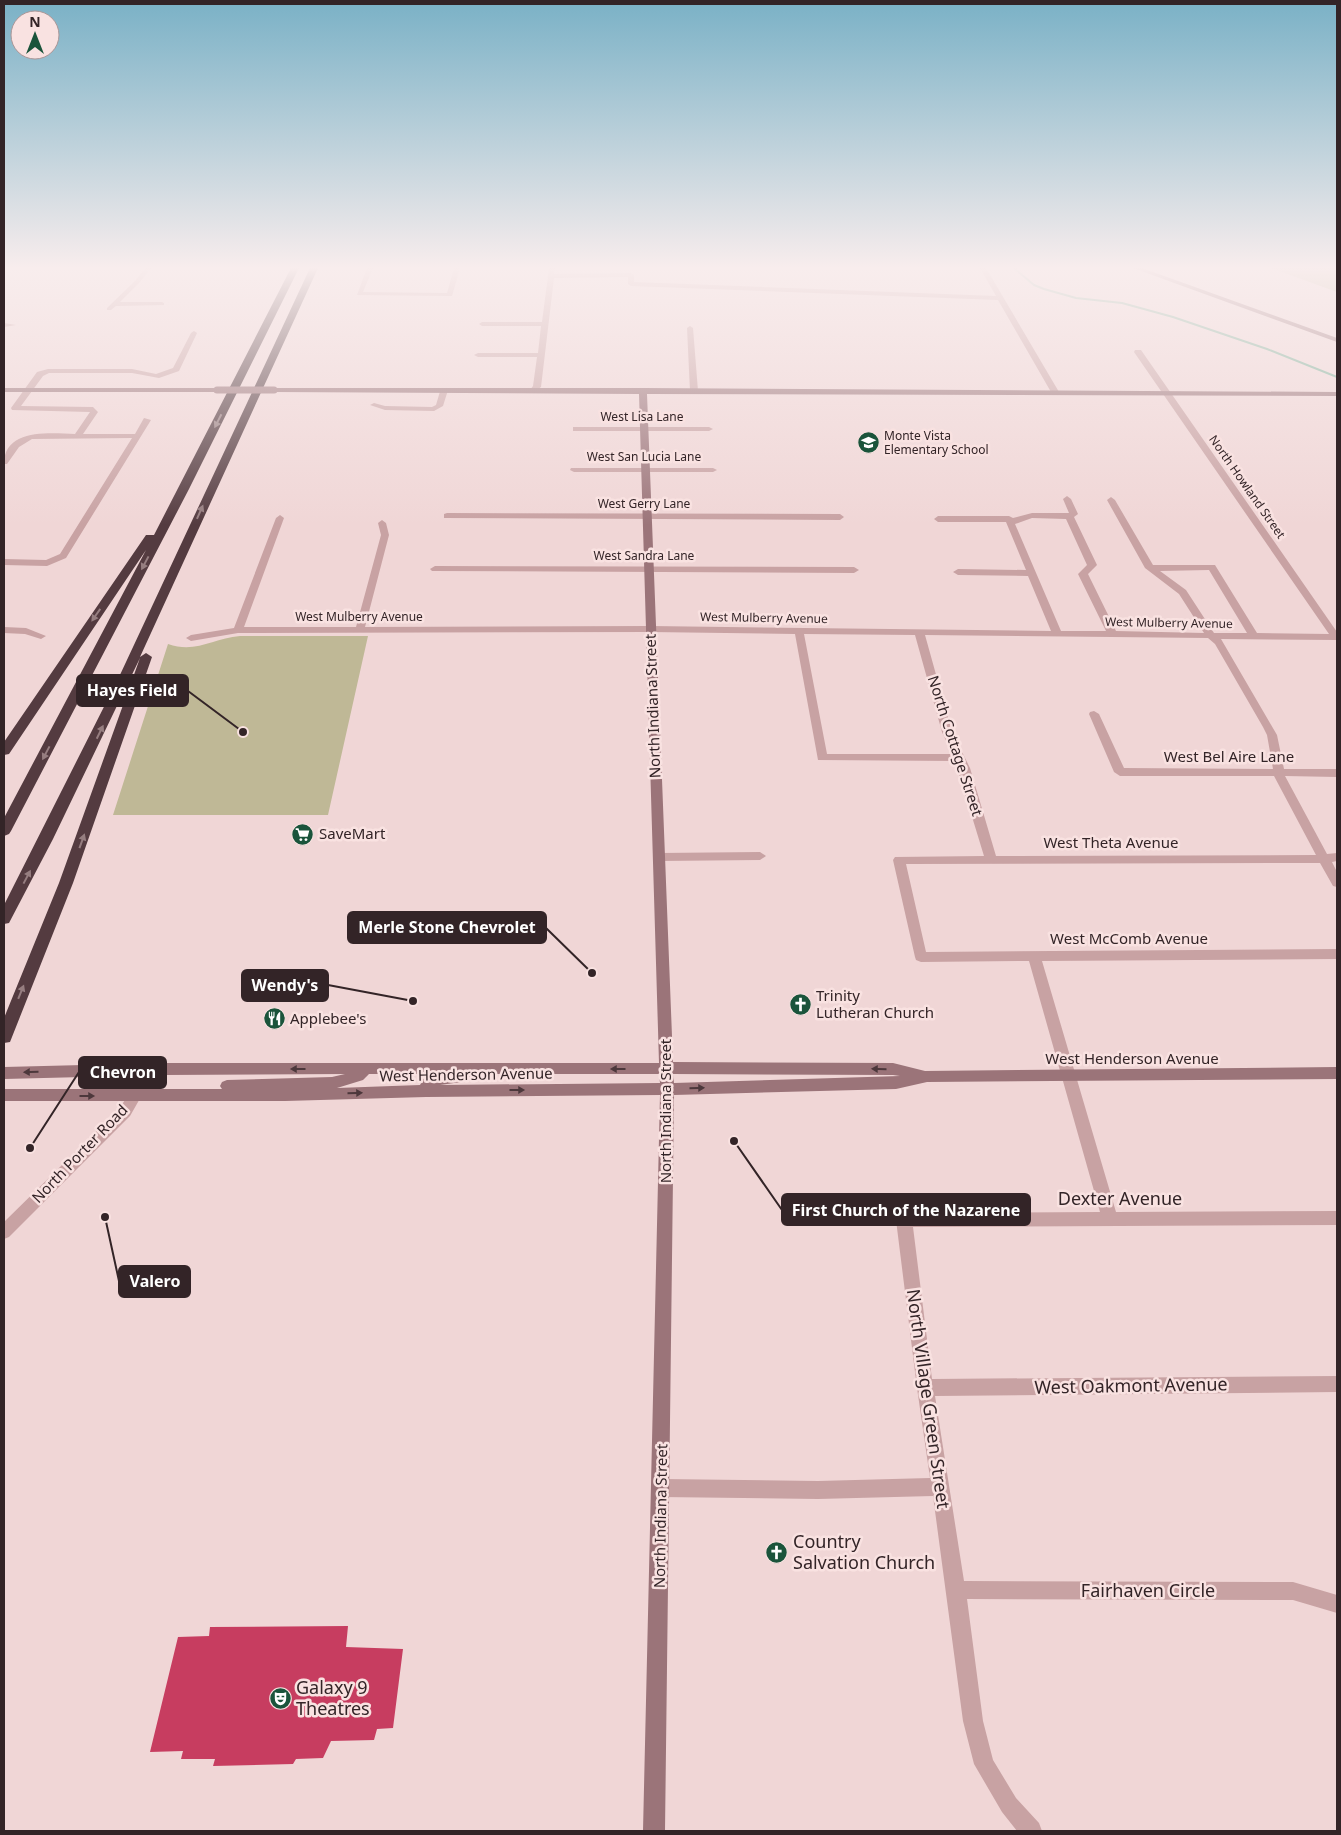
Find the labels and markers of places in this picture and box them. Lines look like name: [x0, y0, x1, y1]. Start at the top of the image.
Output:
place label: Monte Vista Elementary School: [884, 427, 989, 458]
school or university icon: Monte Vista Elementary School: [856, 431, 880, 455]
callout: Hayes Field: [77, 675, 188, 706]
supermarket icon: SaveMart: [291, 822, 315, 846]
place label: SaveMart: [319, 823, 386, 843]
callout: Merle Stone Chevrolet: [348, 912, 546, 943]
callout: Wendy's: [242, 970, 328, 1001]
place label: Trinity Lutheran Church: [816, 985, 934, 1022]
church icon: Trinity Lutheran Church: [788, 993, 812, 1017]
restaurant icon: Applebee's: [262, 1007, 286, 1031]
place label: Applebee's: [290, 1008, 366, 1028]
callout: Chevron: [79, 1057, 166, 1088]
callout: First Church of the Nazarene: [782, 1194, 1030, 1225]
callout: Valero: [119, 1266, 190, 1297]
place label: Country Salvation Church: [793, 1529, 935, 1574]
church icon: Country Salvation Church: [765, 1540, 789, 1564]
place label: Galaxy 9 Theatres: [296, 1675, 370, 1720]
theatre icon: Galaxy 9 Theatres: [268, 1686, 292, 1710]

